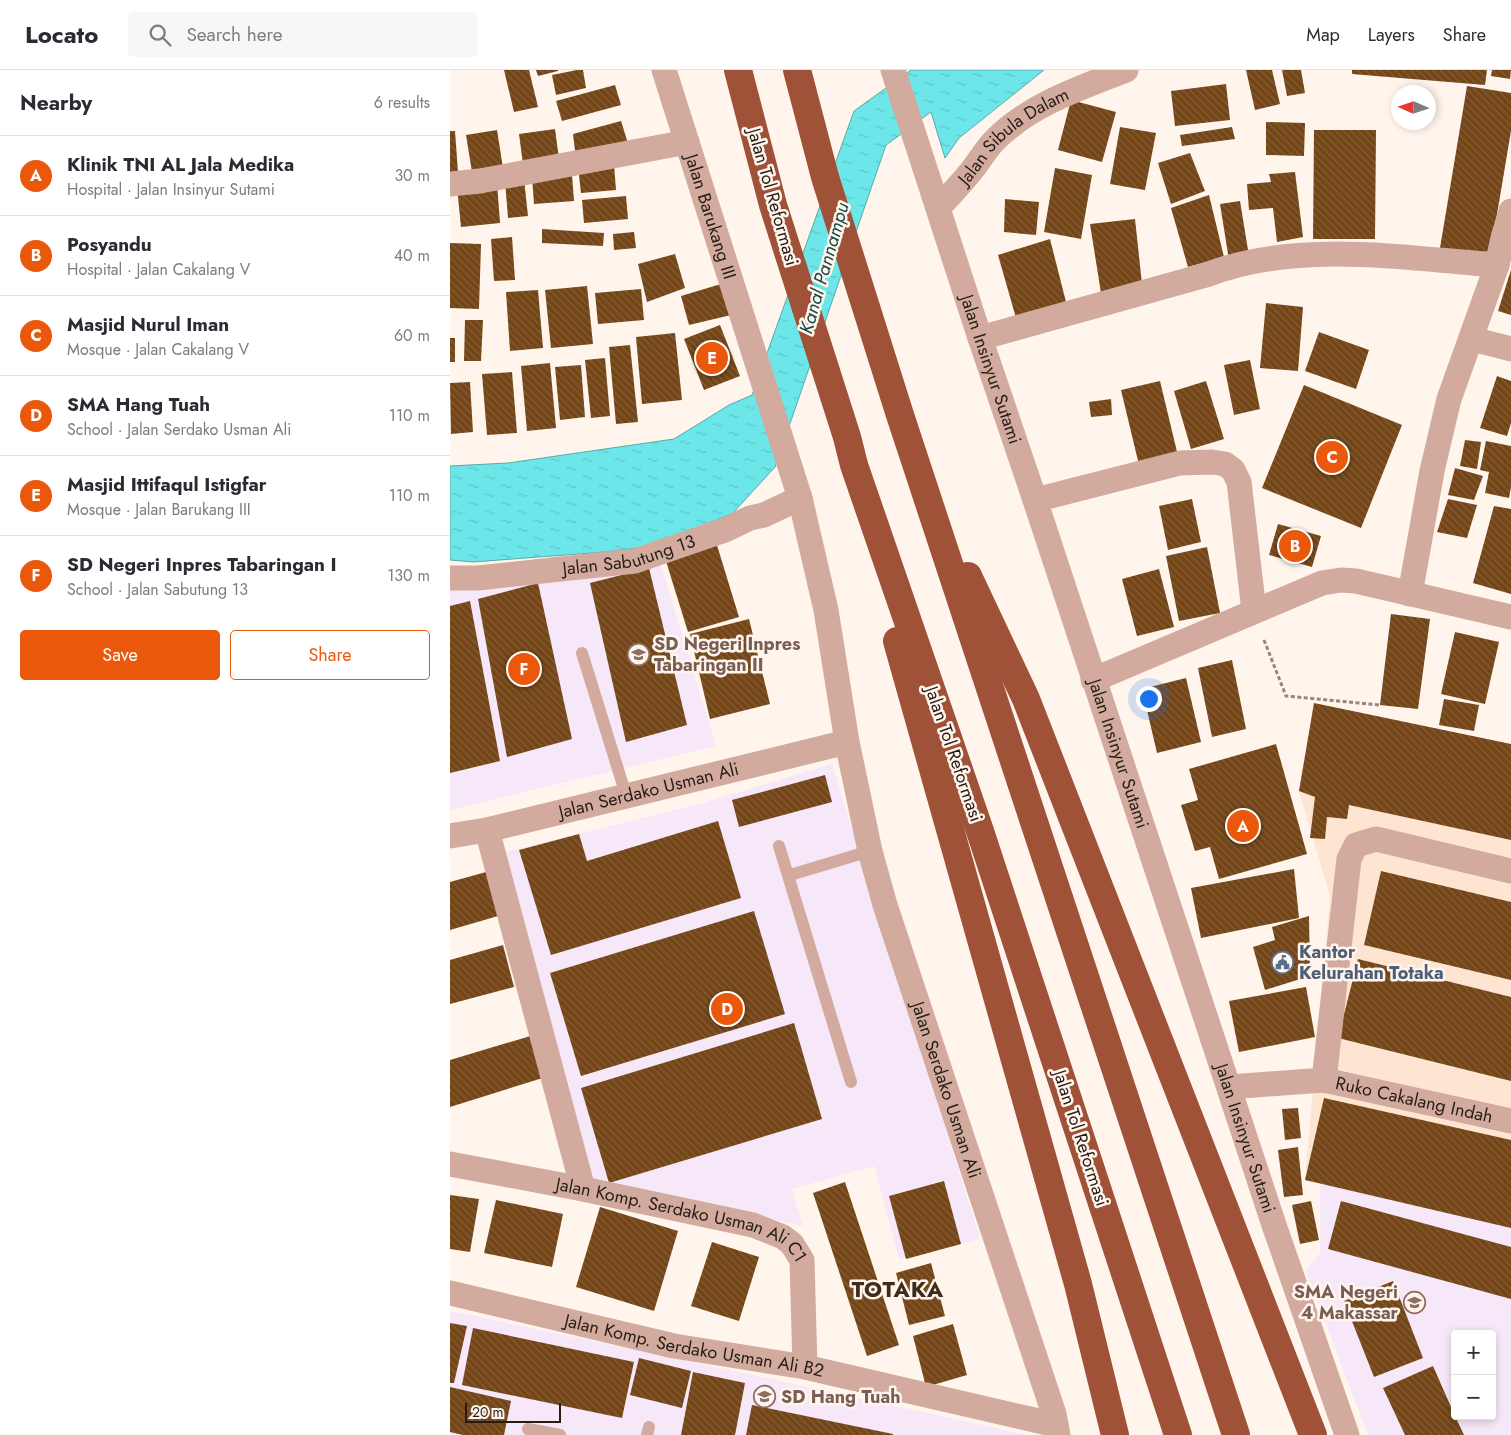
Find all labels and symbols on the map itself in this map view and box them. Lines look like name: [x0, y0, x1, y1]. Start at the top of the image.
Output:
street label: Jalan Sibula Dalam: [951, 81, 1073, 192]
north arrow: [1391, 85, 1436, 130]
street label: Jalan Tol Reformasi: [740, 123, 805, 269]
street label: Jalan Barukang III: [678, 149, 743, 283]
water label: Kanal Pannampu: [792, 199, 856, 337]
street label: Jalan Insinyur Sutami: [953, 290, 1028, 447]
pin: E: [696, 339, 728, 377]
pin: C: [1316, 438, 1348, 476]
pin: B: [1279, 527, 1311, 565]
street label: Jalan Sabutung 13: [559, 528, 699, 582]
place label: SD Negeri Inpres Tabaringan II: [654, 631, 800, 678]
school or university icon: SD Negeri Inpres Tabaringan II: [626, 642, 650, 666]
pin: F: [508, 650, 540, 688]
street label: Jalan Insinyur Sutami: [1081, 674, 1155, 832]
street label: Jalan Tol Reformasi: [918, 681, 989, 825]
your location: [1136, 686, 1162, 712]
street label: Jalan Serdako Usman Ali: [554, 756, 742, 825]
pin: A: [1227, 807, 1259, 845]
place label: Kantor Kelurahan Totaka: [1299, 939, 1444, 986]
public building icon: Kantor Kelurahan Totaka: [1271, 950, 1295, 974]
pin: D: [711, 990, 743, 1028]
street label: Jalan Serdako Usman Ali: [904, 996, 988, 1182]
street label: Jalan Insinyur Sutami: [1208, 1058, 1282, 1216]
street label: Jalan Tol Reformasi: [1046, 1065, 1115, 1209]
street label: Ruko Cakalang Indah: [1333, 1070, 1495, 1130]
street label: Jalan Komp. Serdako Usman Ali C1: [552, 1171, 813, 1267]
district label: TOTAKA: [852, 1273, 944, 1305]
place label: SMA Negeri 4 Makassar: [1294, 1279, 1399, 1326]
school or university icon: SMA Negeri 4 Makassar: [1402, 1290, 1426, 1314]
street label: Jalan Komp. Serdako Usman Ali B2: [560, 1307, 827, 1384]
place label: SD Hang Tuah: [781, 1384, 900, 1410]
school or university icon: SD Hang Tuah: [753, 1385, 777, 1409]
scale bar: [465, 1400, 561, 1423]

